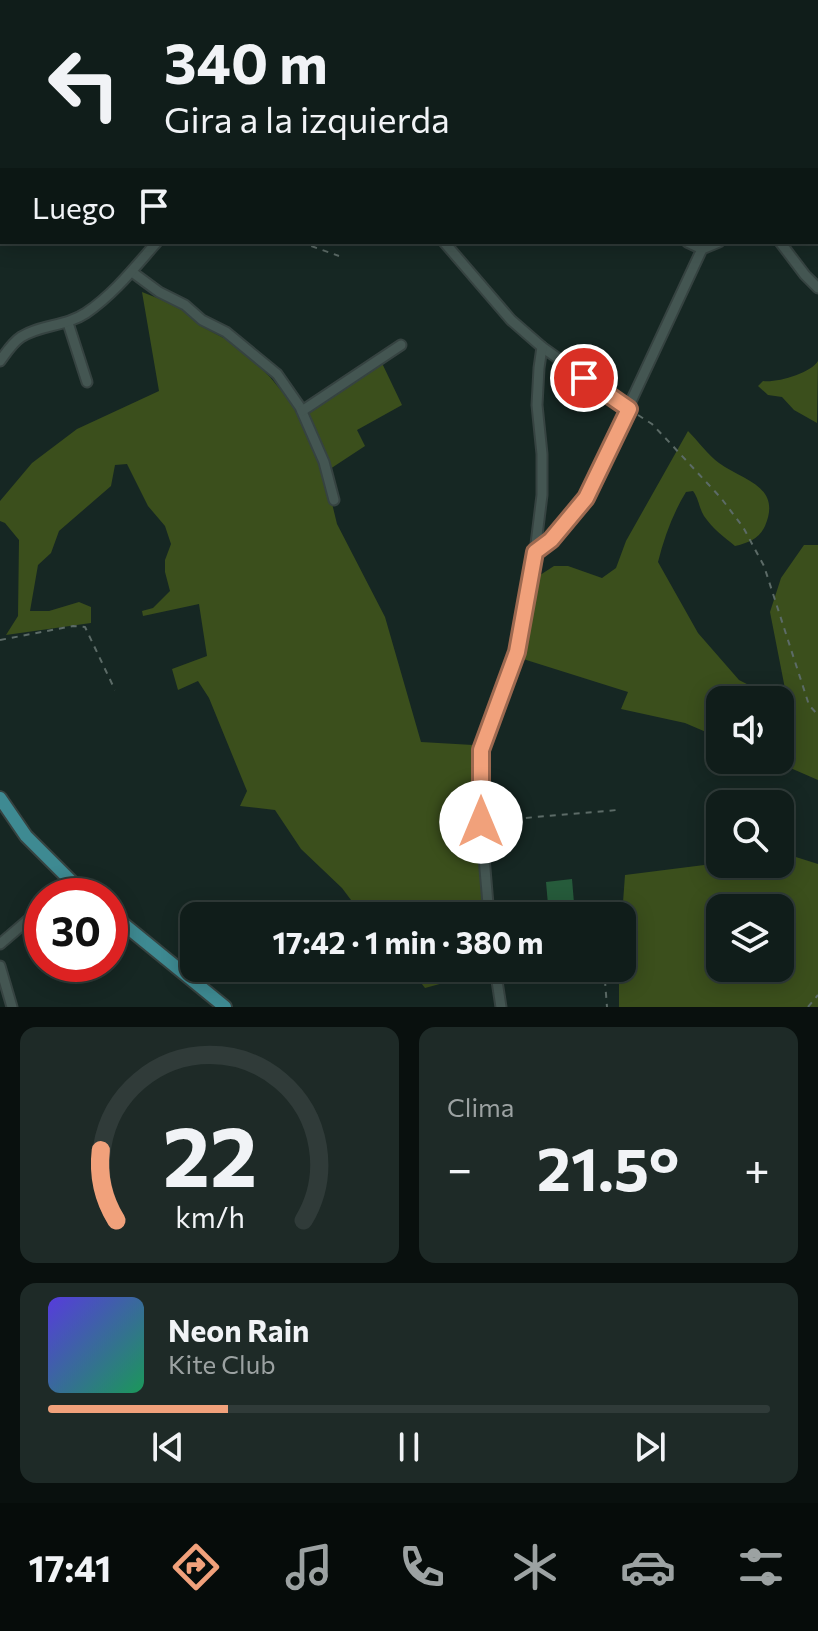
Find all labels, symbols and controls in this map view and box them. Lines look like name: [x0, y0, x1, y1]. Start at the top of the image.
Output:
text: 340 m: [164, 27, 328, 96]
icon: left: [32, 32, 136, 136]
text: Gira a la izquierda: [164, 96, 450, 140]
icon: arrive: [132, 184, 176, 228]
text: Luego: [32, 188, 116, 225]
pin: [550, 344, 618, 412]
icon: arrive: [562, 356, 606, 400]
map controls: [706, 686, 794, 982]
button: sound: [706, 686, 794, 774]
position arrow: [439, 780, 523, 864]
button: search: [706, 790, 794, 878]
speed limit sign: 30: [24, 878, 128, 982]
button: layers: [706, 894, 794, 982]
text: 17:42 · 1 min · 380 m: [272, 923, 544, 960]
text: Clima: [447, 1091, 514, 1122]
text: 22: [162, 1102, 257, 1204]
text: 21.5°: [537, 1130, 679, 1203]
text: −: [447, 1140, 472, 1194]
text: +: [744, 1140, 770, 1194]
text: km/h: [175, 1199, 244, 1234]
text: Neon Rain: [168, 1311, 309, 1348]
text: Kite Club: [168, 1348, 276, 1379]
icon: previous: [146, 1425, 190, 1469]
icon: pause: [387, 1425, 431, 1469]
icon: next: [628, 1425, 672, 1469]
icon: directions: [168, 1539, 224, 1595]
icon: music: [281, 1539, 337, 1595]
icon: phone: [394, 1539, 450, 1595]
icon: climate: [507, 1539, 563, 1595]
icon: car: [620, 1539, 676, 1595]
icon: filters: [733, 1539, 789, 1595]
text: 17:41: [29, 1545, 111, 1589]

